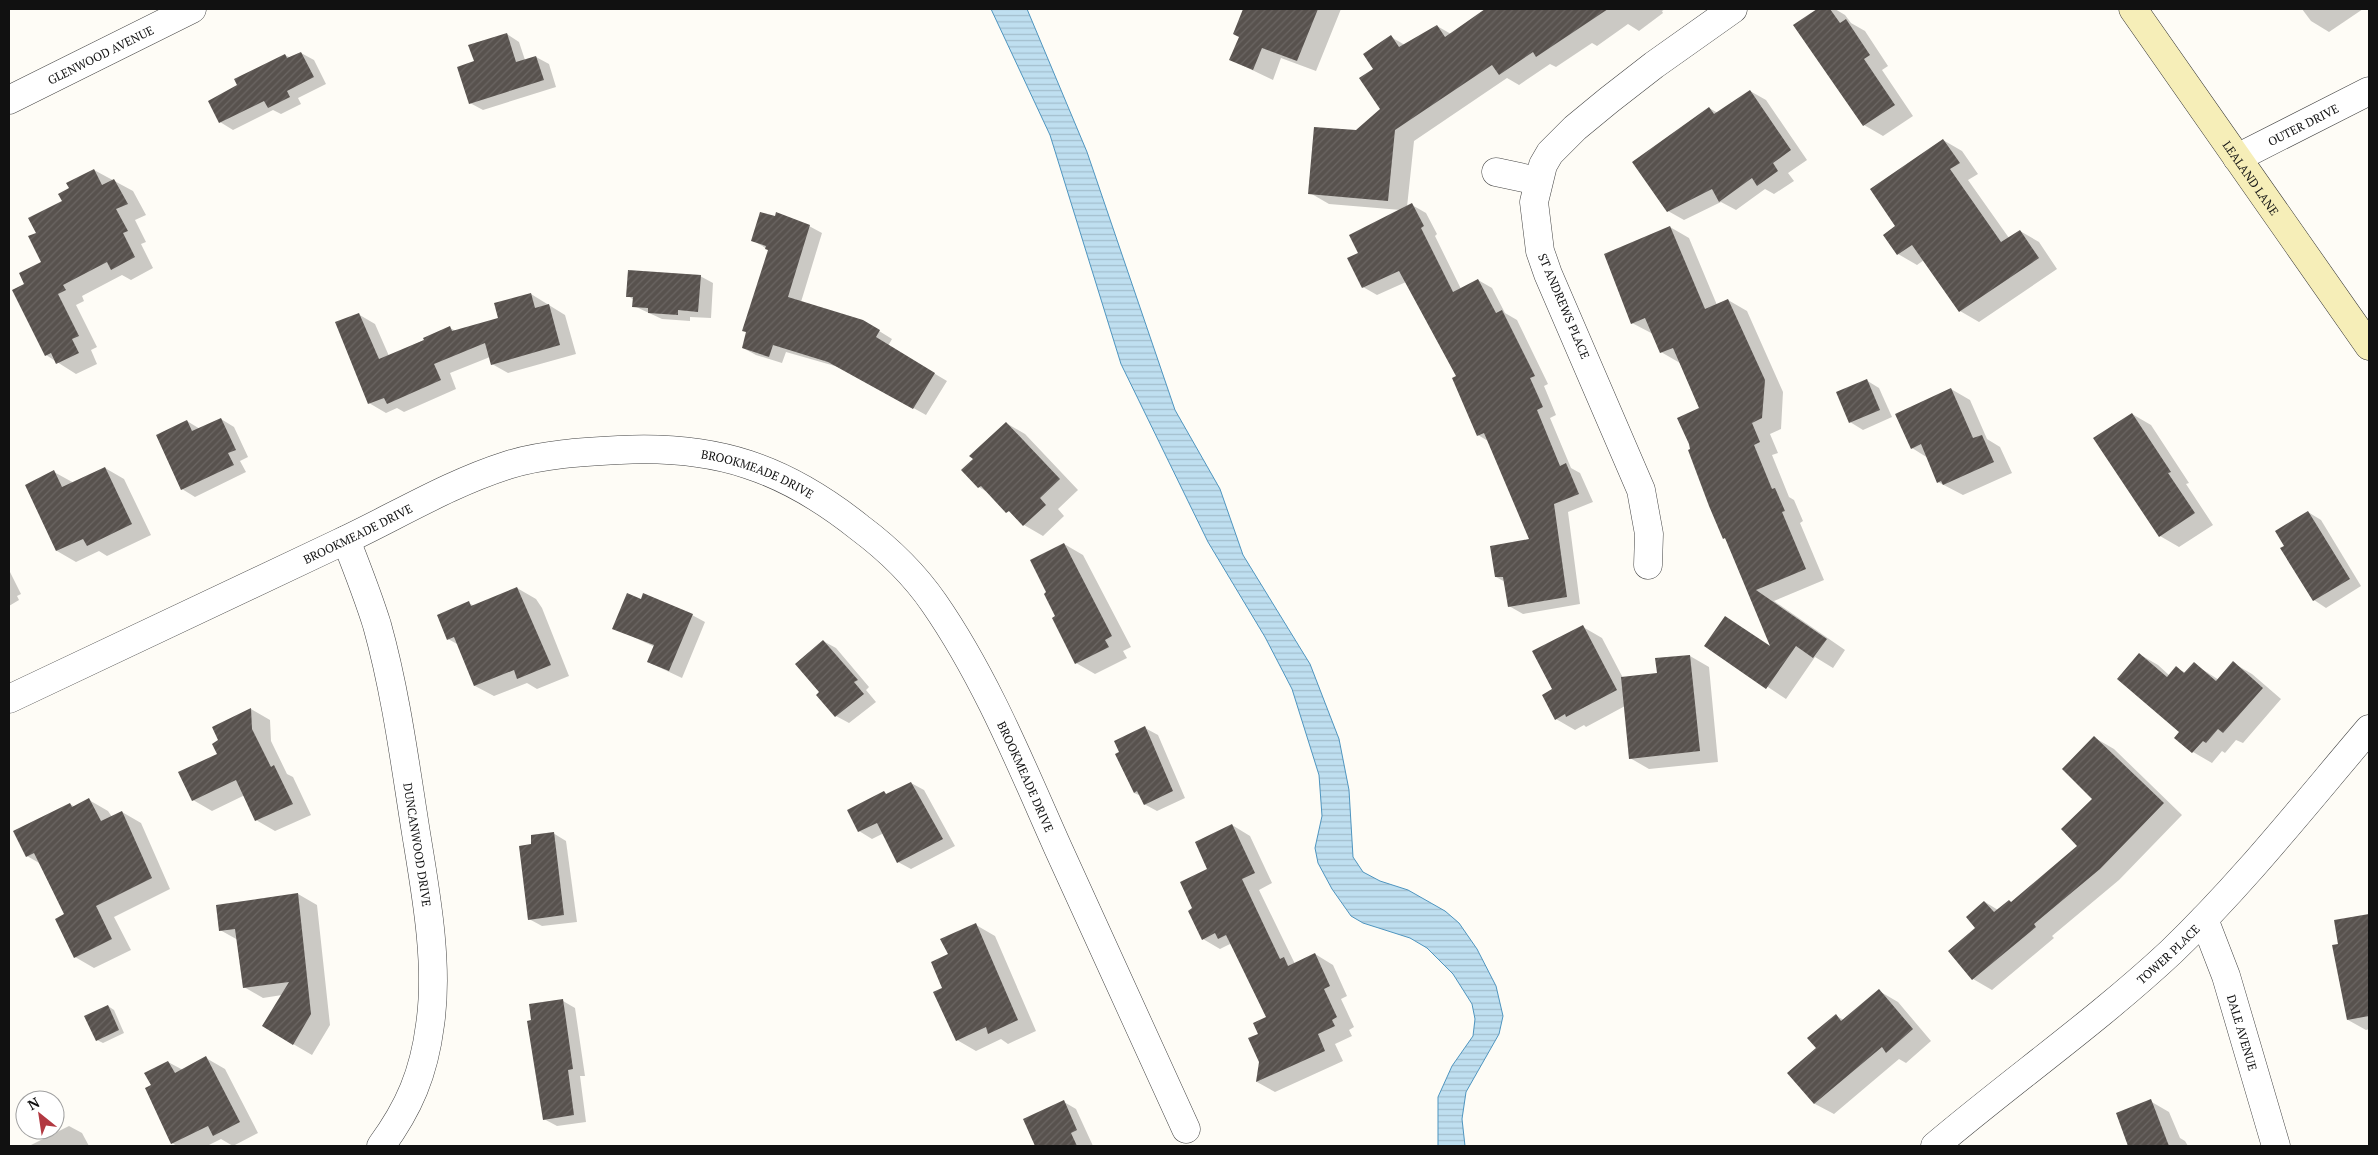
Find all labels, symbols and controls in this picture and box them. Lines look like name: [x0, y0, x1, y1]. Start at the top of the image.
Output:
street label: GLENWOOD AVENUE: [45, 22, 156, 87]
street label: OUTER DRIVE: [2265, 100, 2341, 149]
street label: LEALAND LANE: [2220, 138, 2282, 218]
street label: ST ANDREWS PLACE: [1535, 251, 1593, 361]
street label: BROOKMEADE DRIVE: [700, 446, 817, 501]
street label: BROOKMEADE DRIVE: [301, 500, 415, 566]
street label: BROOKMEADE DRIVE: [995, 719, 1057, 834]
street label: DUNCANWOOD DRIVE: [401, 782, 435, 908]
street label: TOWER PLACE: [2133, 921, 2202, 987]
street label: DALE AVENUE: [2224, 993, 2261, 1072]
north arrow: [15, 1090, 65, 1140]
text: N: [24, 1092, 43, 1114]

